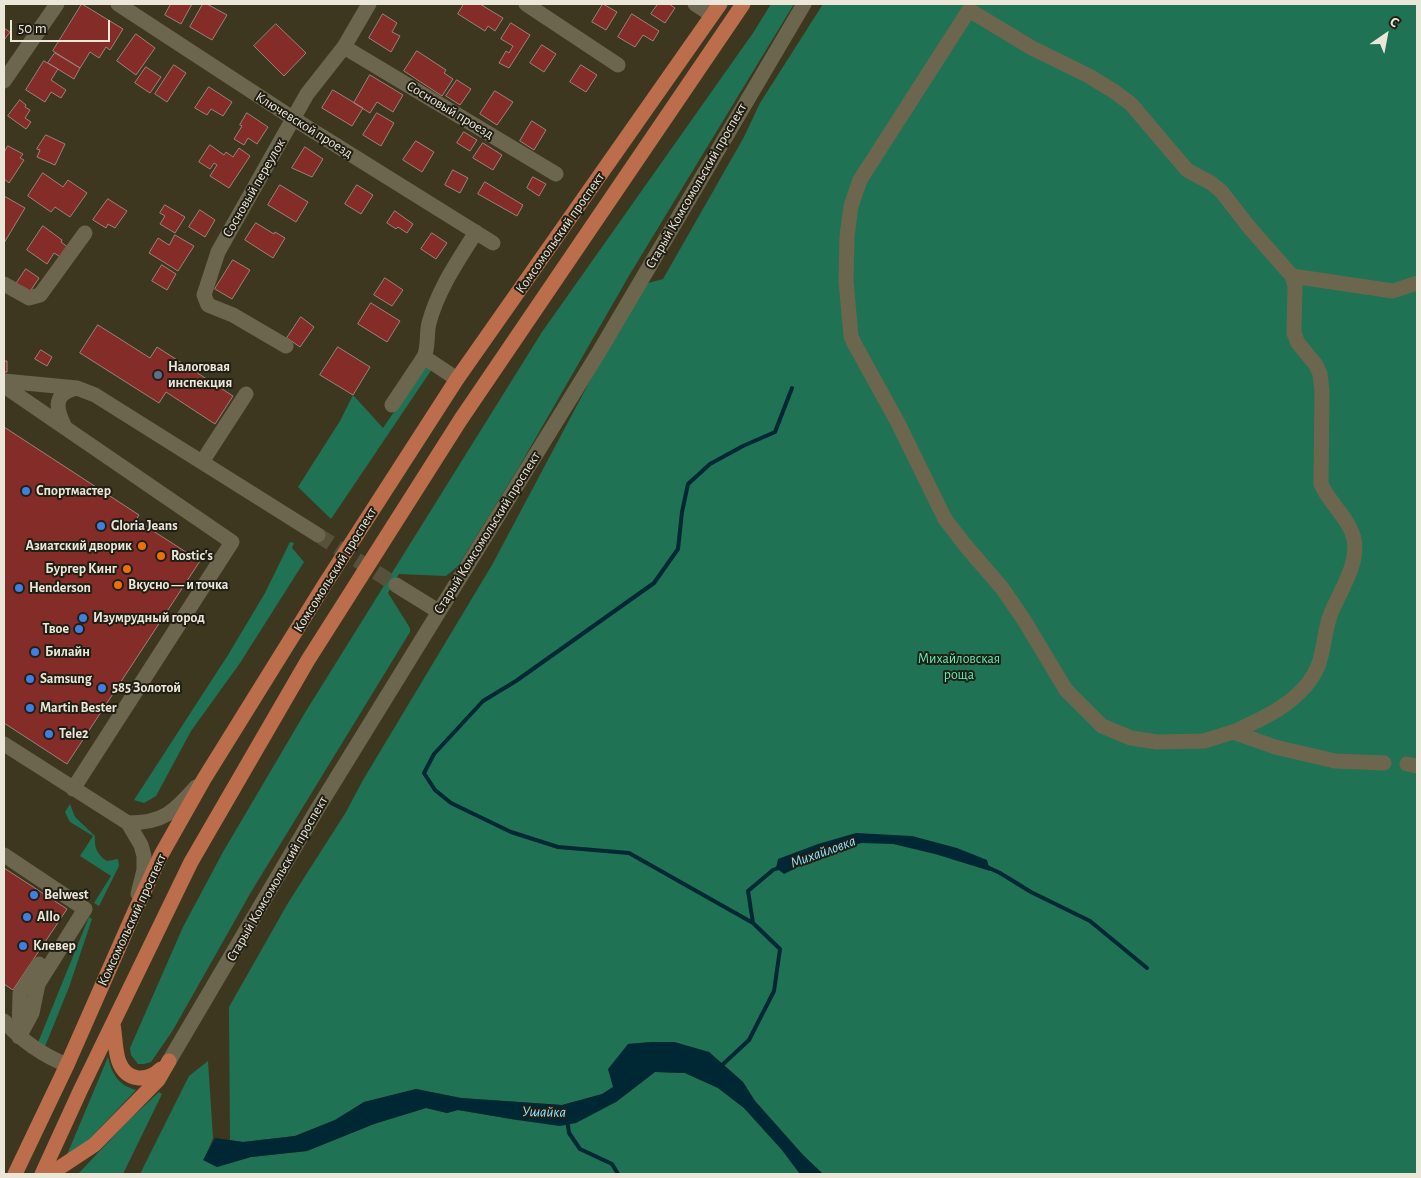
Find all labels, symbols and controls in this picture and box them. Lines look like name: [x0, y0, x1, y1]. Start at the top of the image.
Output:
scale bar: [12, 10, 112, 42]
north arrow: [1361, 10, 1411, 60]
text: С: [1387, 14, 1401, 30]
text: 50 m: [18, 21, 47, 36]
street label: Сосновый проезд: [403, 77, 497, 143]
street label: Ключевской проезд: [252, 88, 356, 162]
street label: Старый Комсомольский проспект: [642, 100, 750, 272]
street label: Сосновый переулок: [219, 136, 289, 240]
street label: Комсомольский проспект: [512, 169, 608, 297]
place label: Налоговая инспекция: [168, 359, 232, 392]
marker: Налоговая инспекция: [152, 369, 164, 381]
street label: Старый Комсомольский проспект: [430, 449, 544, 617]
place label: Спортмастер: [36, 483, 111, 499]
marker: Спортмастер: [20, 485, 32, 497]
street label: Комсомольский проспект: [290, 505, 380, 635]
place label: Gloria Jeans: [111, 518, 178, 534]
marker: Gloria Jeans: [95, 520, 107, 532]
place label: Азиатский дворик: [25, 538, 132, 554]
marker: Азиатский дворик: [136, 540, 148, 552]
place label: Rostic's: [171, 548, 213, 564]
marker: Rostic's: [155, 550, 167, 562]
place label: Бургер Кинг: [45, 561, 117, 577]
marker: Бургер Кинг: [121, 563, 133, 575]
place label: Вкусно — и точка: [128, 577, 228, 593]
marker: Вкусно — и точка: [112, 579, 124, 591]
place label: Henderson: [29, 580, 91, 596]
marker: Henderson: [13, 582, 25, 594]
place label: Изумрудный город: [93, 610, 205, 626]
marker: Изумрудный город: [77, 612, 89, 624]
place label: Твое: [43, 621, 69, 637]
marker: Твое: [73, 623, 85, 635]
place label: Билайн: [45, 644, 90, 660]
marker: Билайн: [29, 646, 41, 658]
park label: Михайловская роща: [918, 651, 1000, 684]
place label: Samsung: [40, 671, 92, 687]
marker: Samsung: [24, 673, 36, 685]
place label: 585 Золотой: [112, 680, 181, 696]
marker: 585 Золотой: [96, 682, 108, 694]
place label: Martin Bester: [40, 700, 117, 716]
marker: Martin Bester: [24, 702, 36, 714]
place label: Tele2: [59, 726, 89, 742]
marker: Tele2: [43, 728, 55, 740]
street label: Старый Комсомольский проспект: [223, 793, 331, 965]
water label: Михайловка: [788, 832, 858, 872]
street label: Комсомольский проспект: [94, 851, 170, 989]
place label: Belwest: [44, 887, 89, 903]
marker: Belwest: [28, 889, 40, 901]
place label: Allo: [37, 909, 60, 925]
marker: Allo: [21, 911, 33, 923]
place label: Клевер: [33, 938, 76, 954]
marker: Клевер: [17, 940, 29, 952]
water label: Ушайка: [522, 1103, 566, 1121]

